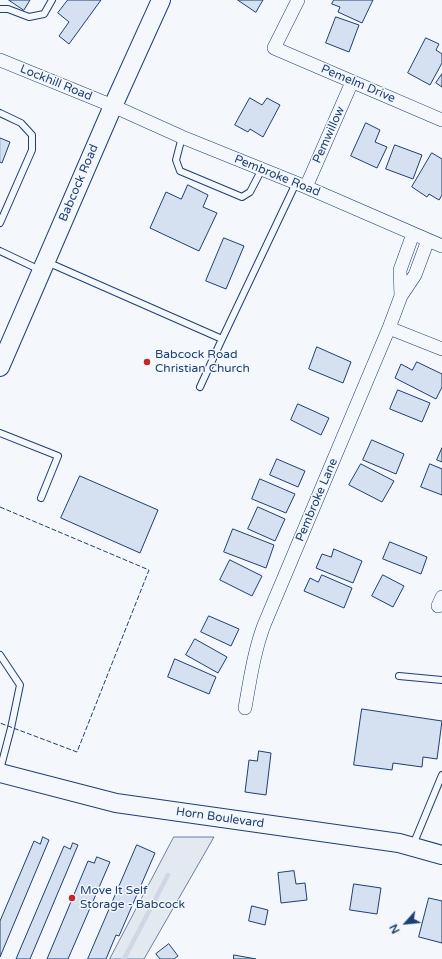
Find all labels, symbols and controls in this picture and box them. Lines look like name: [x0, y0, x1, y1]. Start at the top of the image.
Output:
street label: Lockhill Road: [18, 62, 94, 104]
street label: Pemelm Drive: [319, 62, 397, 106]
street label: Pemwillow: [310, 104, 348, 166]
street label: Babcock Road: [56, 142, 102, 224]
street label: Pembroke Road: [232, 152, 322, 200]
place label: Babcock Road Christian Church: [155, 348, 250, 376]
marker: Babcock Road Christian Church: [142, 357, 152, 367]
street label: Pembroke Lane: [293, 456, 341, 544]
street label: Horn Boulevard: [175, 805, 265, 831]
place label: Move It Self Storage - Babcock: [80, 884, 185, 912]
marker: Move It Self Storage - Babcock: [67, 893, 77, 903]
north arrow: [386, 903, 426, 943]
text: N: [387, 922, 403, 936]

